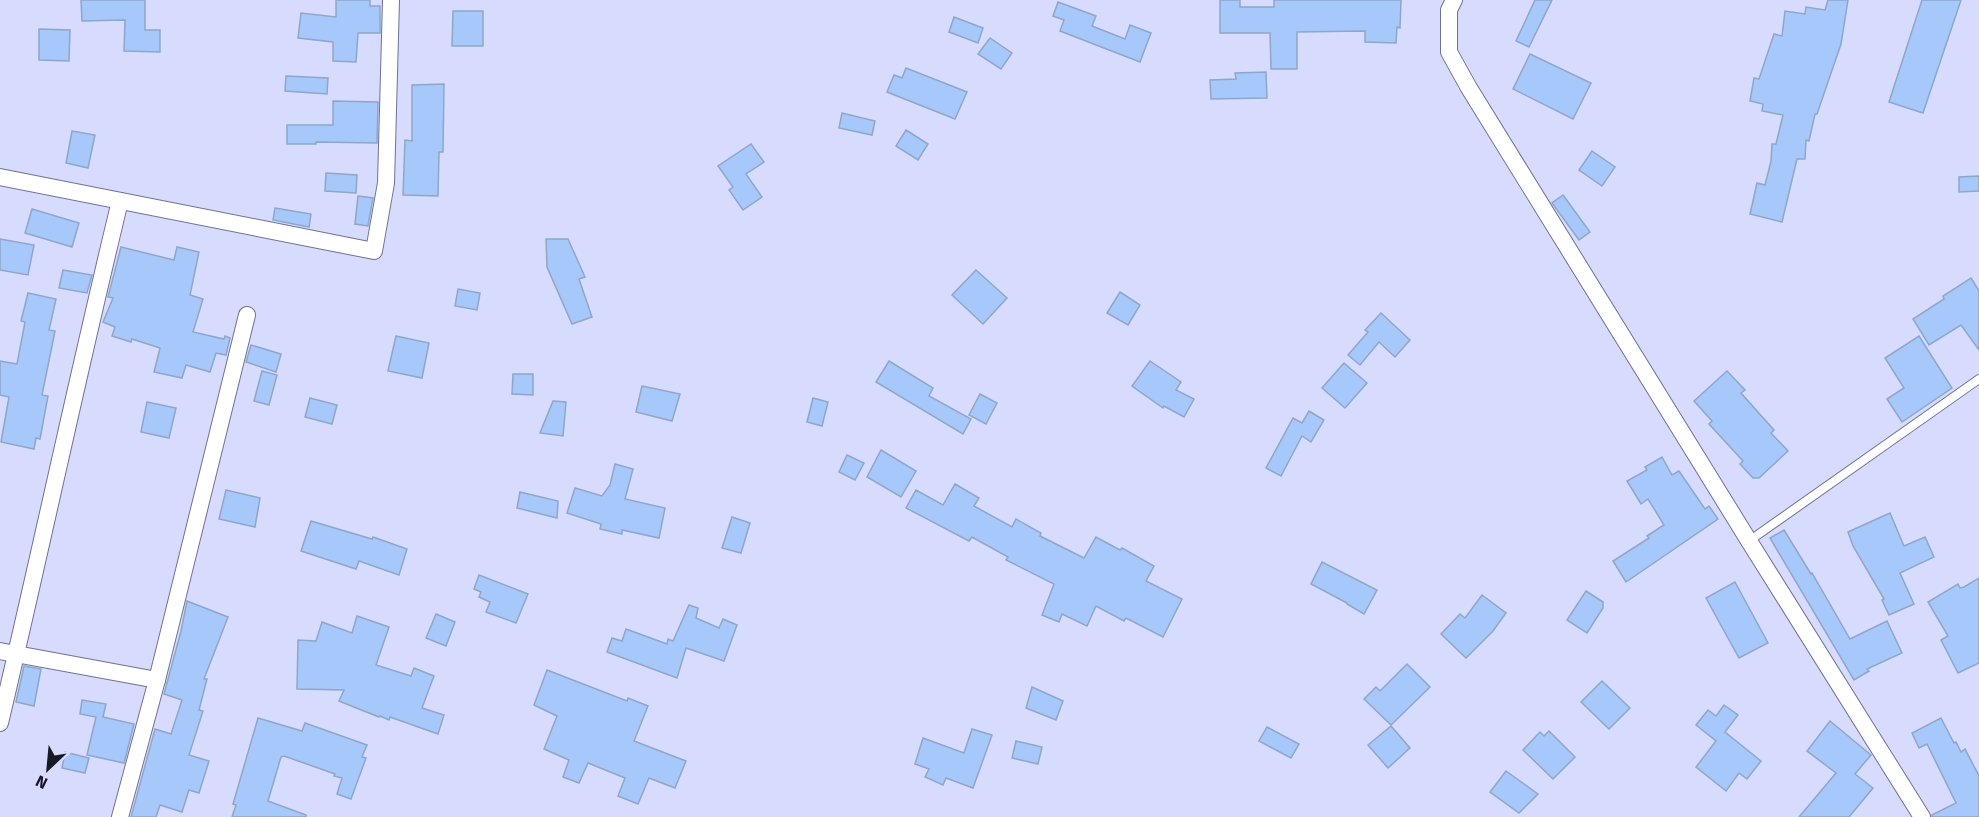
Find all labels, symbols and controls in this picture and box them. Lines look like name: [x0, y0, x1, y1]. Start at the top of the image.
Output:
north arrow: [18, 739, 78, 799]
text: N: [33, 771, 51, 793]

